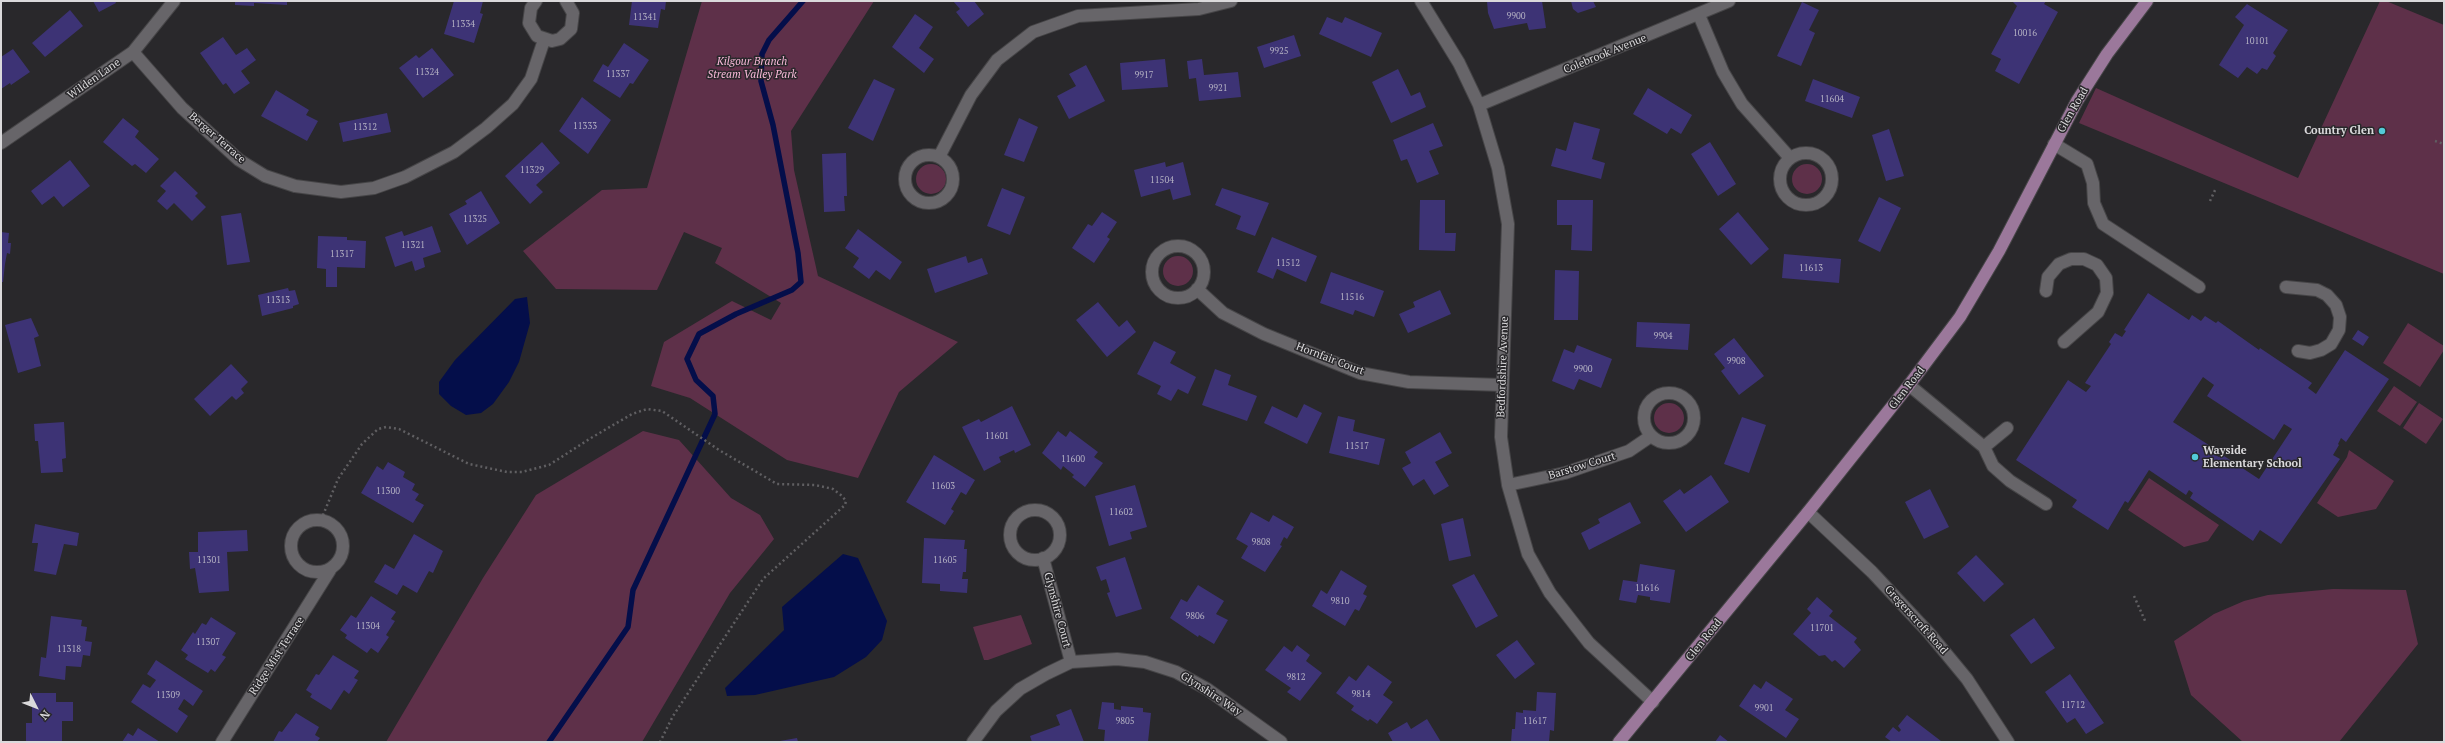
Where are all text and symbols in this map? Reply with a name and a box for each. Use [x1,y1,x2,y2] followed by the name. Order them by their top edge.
[1506,11,1526,21] house number: 9900
[633,12,657,22] house number: 11341
[451,19,475,29] house number: 11334
[2013,28,2037,38] house number: 10016
[1562,31,1648,77] street label: Colebrook Avenue
[2245,36,2269,46] house number: 10101
[1269,46,1289,56] house number: 9925
[707,55,797,81] park label: Kilgour Branch Stream Valley Park
[65,56,123,102] street label: Wilden Lane
[415,67,439,77] house number: 11324
[606,69,630,79] house number: 11337
[1134,70,1154,80] house number: 9917
[1208,83,1228,93] house number: 9921
[2055,85,2091,135] street label: Glen Road
[1820,94,1844,104] house number: 11604
[186,110,248,166] street label: Berger Terrace
[573,121,597,131] house number: 11333
[353,122,377,132] house number: 11312
[2304,124,2374,138] place label: Country Glen
[2377,126,2387,136] marker: Country Glen
[520,165,544,175] house number: 11329
[1150,175,1174,185] house number: 11504
[463,214,487,224] house number: 11325
[401,240,425,250] house number: 11321
[330,249,354,259] house number: 11317
[1276,258,1300,268] house number: 11512
[1799,263,1823,273] house number: 11613
[1340,292,1364,302] house number: 11516
[266,295,290,305] house number: 11313
[1495,316,1511,418] street label: Bedfordshire Avenue
[1653,331,1673,341] house number: 9904
[1294,340,1366,378] street label: Hornfair Court
[1726,356,1746,366] house number: 9908
[1573,364,1593,374] house number: 9900
[1886,364,1928,412] street label: Glen Road
[985,431,1009,441] house number: 11601
[1345,441,1369,451] house number: 11517
[2203,444,2302,470] place label: Wayside Elementary School
[1547,450,1617,482] street label: Barstow Court
[2190,452,2200,462] marker: Wayside Elementary School
[1061,454,1085,464] house number: 11600
[931,481,955,491] house number: 11603
[376,486,400,496] house number: 11300
[1109,507,1133,517] house number: 11602
[1251,537,1271,547] house number: 9808
[197,555,221,565] house number: 11301
[933,555,957,565] house number: 11605
[1041,571,1073,649] street label: Glynshire Court
[1635,583,1659,593] house number: 11616
[1882,583,1950,657] street label: Gregerscroft Road
[1330,596,1350,606] house number: 9810
[1185,611,1205,621] house number: 9806
[247,614,307,698] street label: Ridge Mist Terrace
[1683,616,1725,664] street label: Glen Road
[356,621,380,631] house number: 11304
[1810,623,1834,633] house number: 11701
[196,637,220,647] house number: 11307
[57,644,81,654] house number: 11318
[1178,669,1244,719] street label: Glynshire Way
[1286,672,1306,682] house number: 9812
[16,687,56,727] north arrow
[1351,689,1371,699] house number: 9814
[156,690,180,700] house number: 11309
[2061,700,2085,710] house number: 11712
[1754,703,1774,713] house number: 9901
[37,707,53,723] text: N
[1115,716,1135,726] house number: 9805
[1523,716,1547,726] house number: 11617

